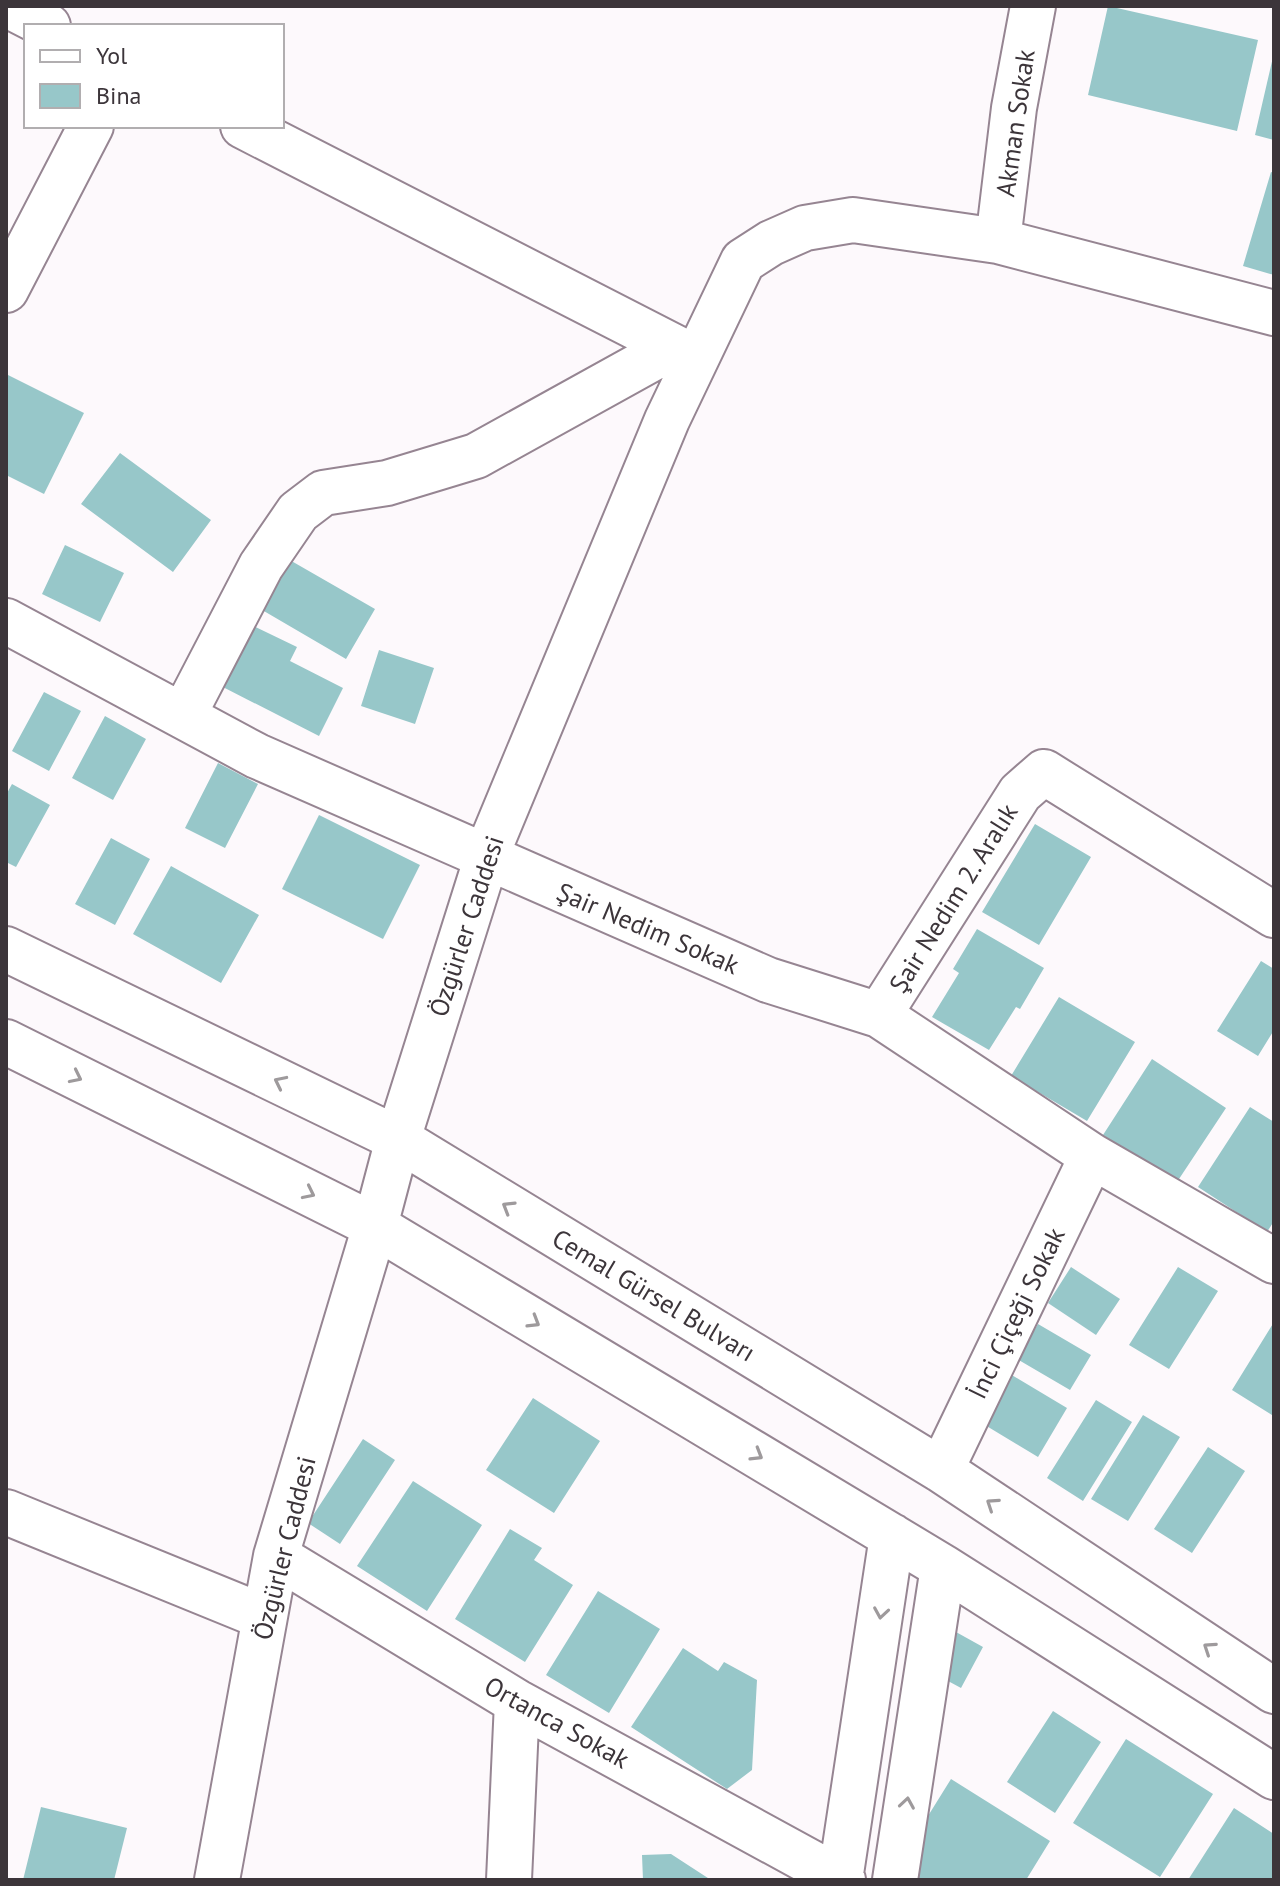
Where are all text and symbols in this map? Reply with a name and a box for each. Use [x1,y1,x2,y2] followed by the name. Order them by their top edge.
[24,24,284,128] legend
[96,40,127,71] text: Yol
[988,47,1042,199] street label: Akman Sokak
[96,80,141,111] text: Bina
[882,797,1025,999] street label: Şair Nedim 2. Aralık
[421,831,511,1021] street label: Özgürler Caddesi
[552,875,745,981] street label: Şair Nedim Sokak
[67,1067,82,1083] one-way arrow
[274,1076,289,1092] one-way arrow
[300,1183,315,1199] one-way arrow
[502,1201,517,1217] one-way arrow
[546,1221,762,1369] street label: Cemal Gürsel Bulvarı
[960,1221,1072,1404] street label: İnci Çiçeği Sokak
[525,1312,540,1327] one-way arrow
[748,1445,763,1461] one-way arrow
[245,1453,323,1643] street label: Özgürler Caddesi
[987,1499,1001,1514] one-way arrow
[873,1607,890,1620] one-way arrow
[1203,1643,1218,1658] one-way arrow
[479,1669,636,1776] street label: Ortanca Sokak
[898,1796,915,1810] one-way arrow

